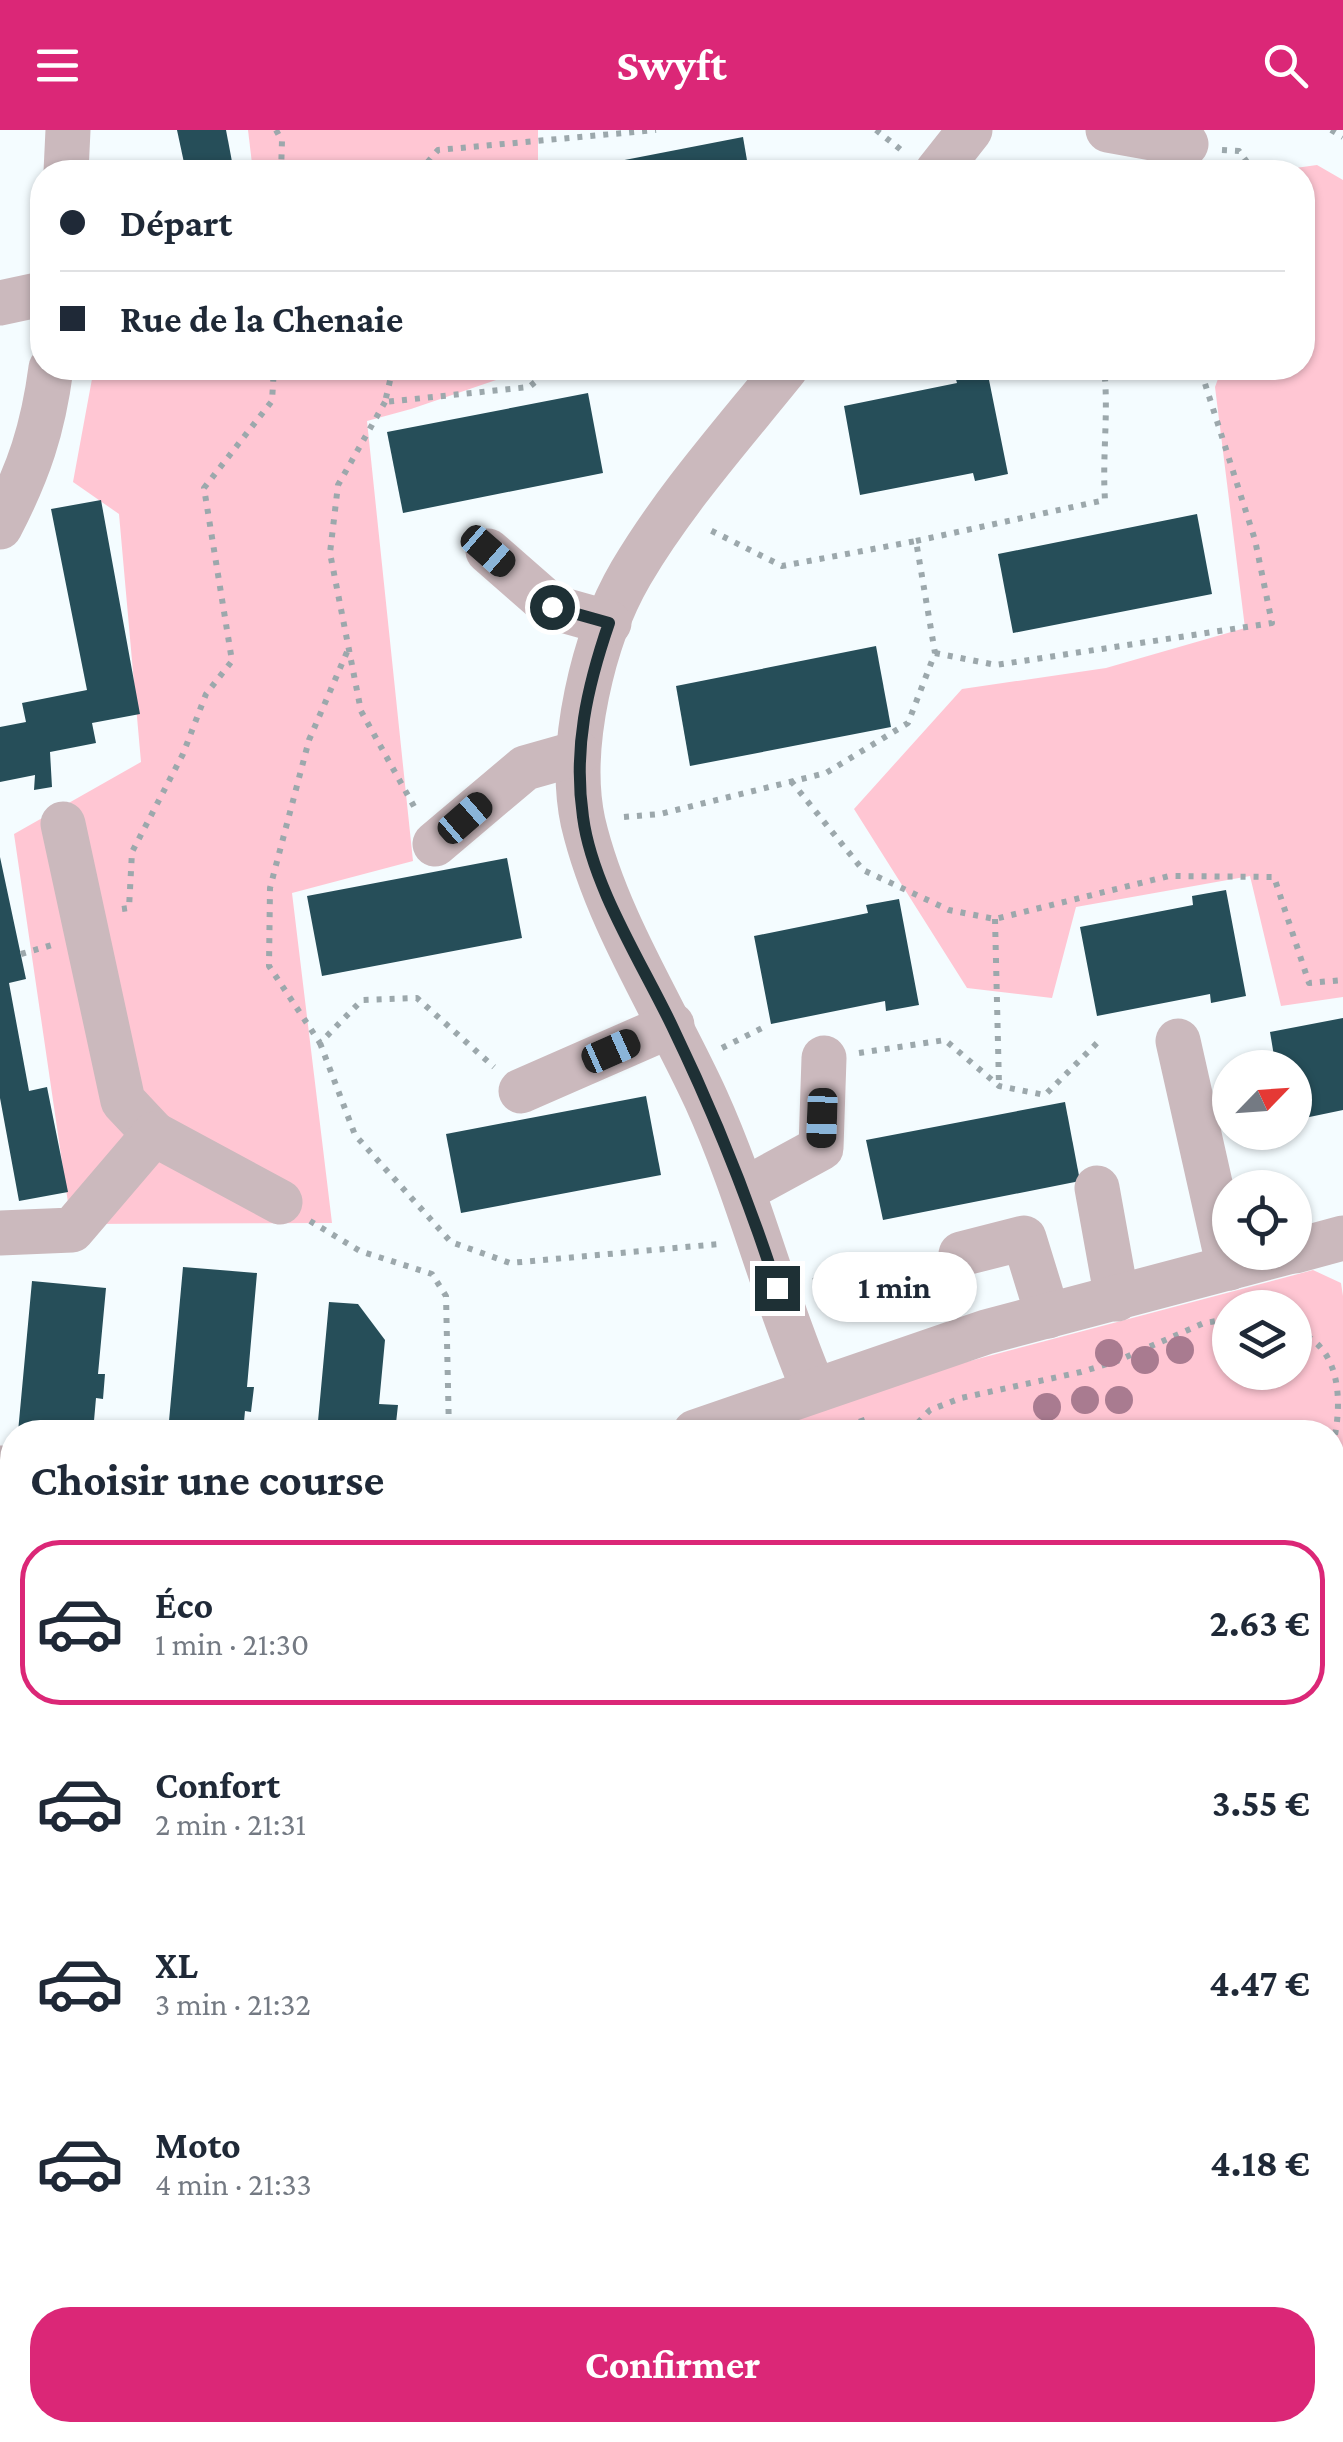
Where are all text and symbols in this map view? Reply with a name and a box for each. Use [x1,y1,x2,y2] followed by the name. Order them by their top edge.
[30,38,85,93] icon: menu
[1258,38,1313,93] icon: search
[616,40,727,90] text: Swyft
[120,202,232,244] text: Départ
[120,298,403,340] text: Rue de la Chenaie
[456,520,520,582] car
[530,585,575,630] route start
[433,787,497,849] car
[577,1025,645,1077] car
[1212,1050,1312,1150] north arrow
[1212,1050,1312,1390] map controls
[806,1087,838,1149] car
[1212,1170,1312,1270] button: locate
[812,1253,977,1323] callout: 1 min
[755,1266,800,1311] route end
[858,1269,931,1305] text: 1 min
[1212,1290,1312,1390] button: layers
[30,1455,384,1505] text: Choisir une course
[35,1578,125,1668] icon: car
[155,1584,213,1626] text: Éco
[1210,1602,1310,1644] text: 2.63 €
[155,1626,309,1662] text: 1 min · 21:30
[35,1758,125,1848] icon: car
[155,1764,280,1806] text: Confort
[1212,1782,1310,1824] text: 3.55 €
[155,1806,306,1842] text: 2 min · 21:31
[35,1938,125,2028] icon: car
[155,1944,198,1986] text: XL
[1209,1962,1310,2004] text: 4.47 €
[155,1986,311,2022] text: 3 min · 21:32
[35,2118,125,2208] icon: car
[155,2124,241,2166] text: Moto
[1210,2142,1310,2184] text: 4.18 €
[155,2166,312,2202] text: 4 min · 21:33
[30,2307,1315,2422] button: Confirmer

